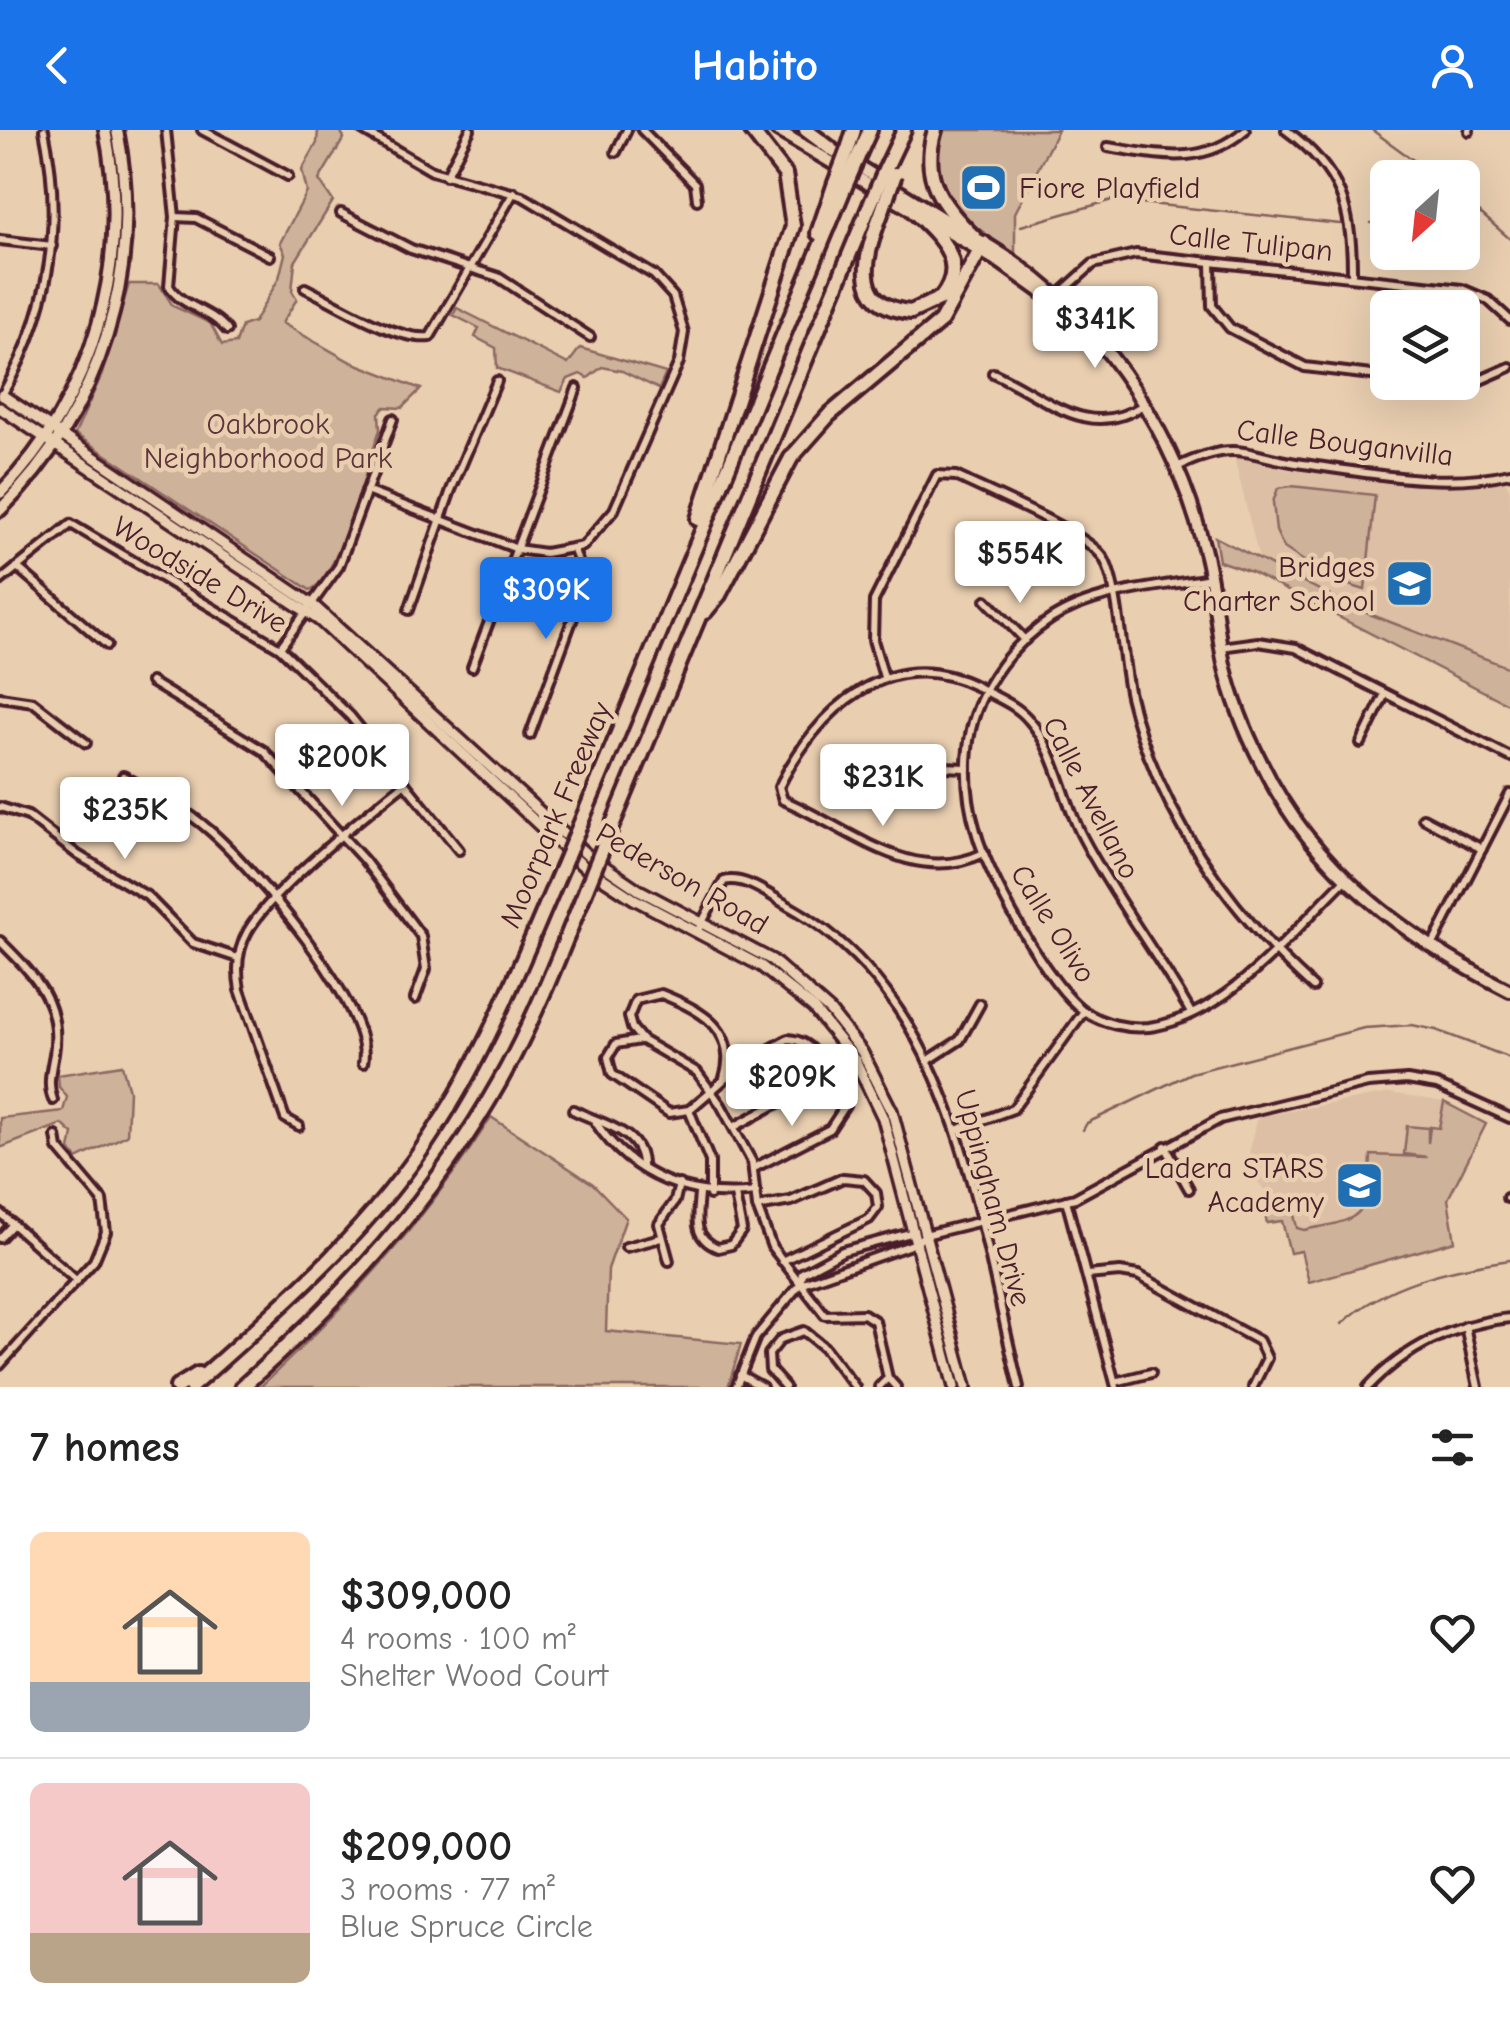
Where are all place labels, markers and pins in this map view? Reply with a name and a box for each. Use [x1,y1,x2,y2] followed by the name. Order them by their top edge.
[958,162,1010,214] sports icon: Fiore Playfield
[1019,171,1200,206] place label: Fiore Playfield
[1025,286,1165,371] pin: $341K
[950,521,1090,606] pin: $554K
[1183,550,1375,619] place label: Bridges Charter School
[476,557,616,642] pin: $309K
[1384,558,1436,610] school or university icon: Bridges Charter School
[272,724,412,809] pin: $200K
[813,744,953,829] pin: $231K
[55,777,195,862] pin: $235K
[722,1044,862,1129] pin: $209K
[1145,1151,1325,1220] place label: Ladera STARS Academy
[1333,1159,1385,1211] school or university icon: Ladera STARS Academy

